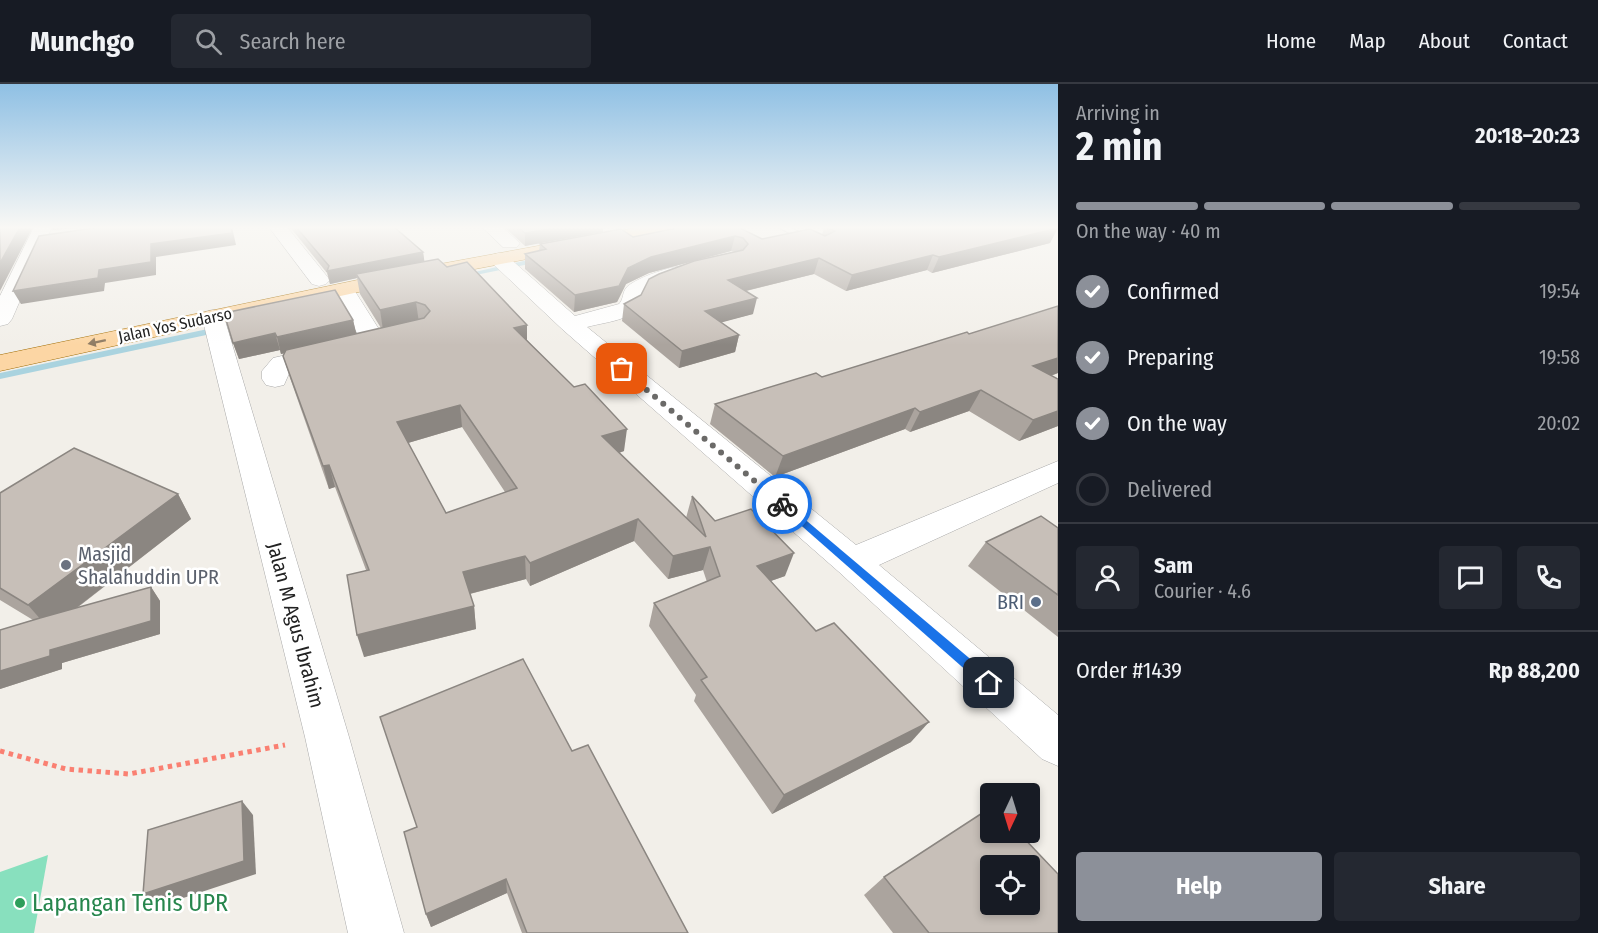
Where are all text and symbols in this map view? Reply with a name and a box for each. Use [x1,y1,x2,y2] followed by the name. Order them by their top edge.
[171,14,591,68] search box
[30,25,135,58] text: Munchgo
[192,25,225,58] icon: search
[240,28,346,55] text: Search here
[1266,28,1316,54] text: Home
[1349,28,1386,54] text: Map
[1419,28,1470,54] text: About
[1503,28,1568,54] text: Contact
[1076,101,1160,125] text: Arriving in
[1475,122,1580,149] text: 20:18–20:23
[1076,124,1162,170] text: 2 min
[1076,219,1221,243] text: On the way · 40 m
[1076,275,1109,308] icon: check
[1127,278,1220,305] text: Confirmed
[1539,279,1580,303] text: 19:54
[116,304,234,346] street label: Jalan Yos Sudarso
[87,338,106,347] one-way arrow
[1076,341,1109,374] icon: check
[596,343,647,394] pin
[1127,344,1213,371] text: Preparing
[1539,345,1580,369] text: 19:58
[605,352,638,385] icon: bag
[1076,407,1109,440] icon: check
[1127,410,1227,437] text: On the way
[1538,411,1580,435] text: 20:02
[752,474,812,534] courier
[1127,476,1212,503] text: Delivered
[766,488,799,521] icon: bike
[262,539,330,711] street label: Jalan M Agus Ibrahim
[78,542,219,589] place label: Masjid Shalahuddin UPR
[1076,546,1139,609] button: person
[1439,546,1502,609] button: chat
[1517,546,1580,609] button: phone
[1154,552,1193,579] text: Sam
[59,558,73,572] marker: Masjid Shalahuddin UPR
[1154,579,1251,603] text: Courier · 4.6
[997,590,1024,614] place label: BRI
[1029,595,1043,609] marker: BRI
[963,657,1014,708] pin
[1076,657,1182,684] text: Order #1439
[1489,657,1580,684] text: Rp 88,200
[972,666,1005,699] icon: home
[980,783,1040,843] north arrow
[980,783,1040,915] map controls
[1076,852,1322,921] button: Help
[1334,852,1580,921] button: Share
[980,855,1040,915] button: locate
[32,889,228,917] place label: Lapangan Tenis UPR
[13,896,27,910] marker: Lapangan Tenis UPR

